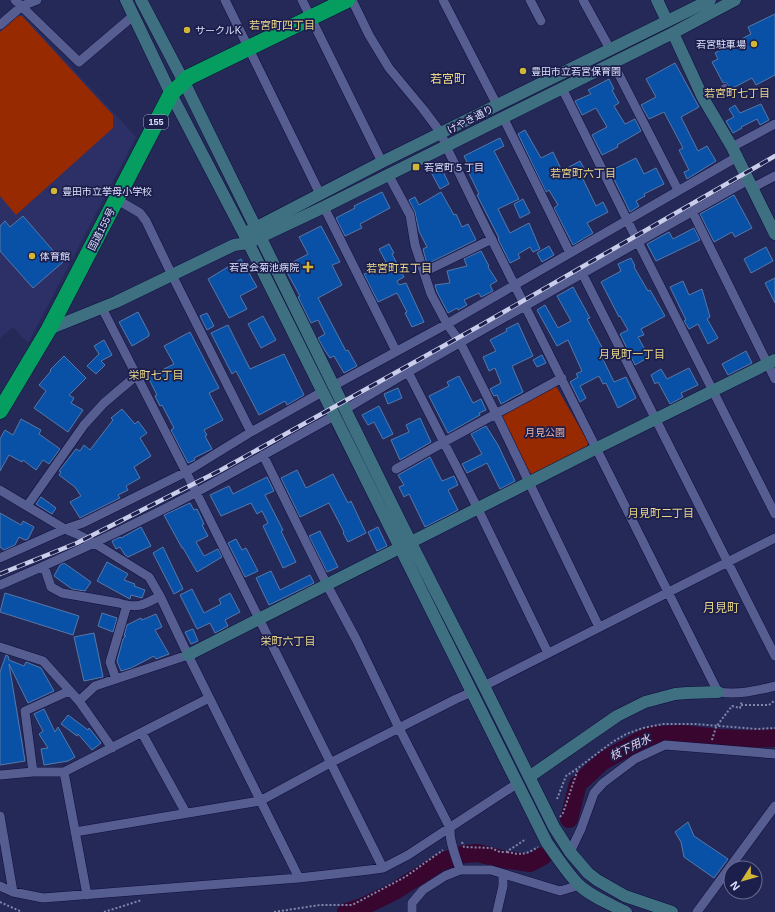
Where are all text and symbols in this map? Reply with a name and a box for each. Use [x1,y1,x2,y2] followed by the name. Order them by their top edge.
[249,19,315,31] district label: 若宮町四丁目
[182,25,192,35] marker: サークルK
[195,25,242,36] place label: サークルK
[696,39,746,50] place label: 若宮駐車場
[749,39,759,49] marker: 若宮駐車場
[518,66,528,76] marker: 豊田市立若宮保育園
[531,66,621,77] place label: 豊田市立若宮保育園
[430,72,466,86] district label: 若宮町
[704,87,770,99] district label: 若宮町七丁目
[445,103,495,136] street label: けやき通り
[144,115,168,129] road number: 155
[411,162,421,172] marker: 若宮町５丁目
[424,162,484,173] place label: 若宮町５丁目
[550,167,616,179] district label: 若宮町六丁目
[49,186,59,196] marker: 豊田市立挙母小学校
[62,186,152,197] place label: 豊田市立挙母小学校
[86,206,117,253] street label: 国道155号
[27,251,37,261] marker: 体育館
[40,251,70,262] place label: 体育館
[302,261,314,273] marker: 若宮会菊池病院
[229,262,299,273] place label: 若宮会菊池病院
[366,262,432,274] district label: 若宮町五丁目
[599,348,665,360] district label: 月見町一丁目
[129,369,184,381] district label: 栄町七丁目
[525,427,565,438] park label: 月見公園
[628,507,694,519] district label: 月見町二丁目
[703,601,739,615] district label: 月見町
[261,635,316,647] district label: 栄町六丁目
[608,732,653,762] water label: 枝下用水
[723,860,763,900] north arrow
[728,879,742,893] text: N

